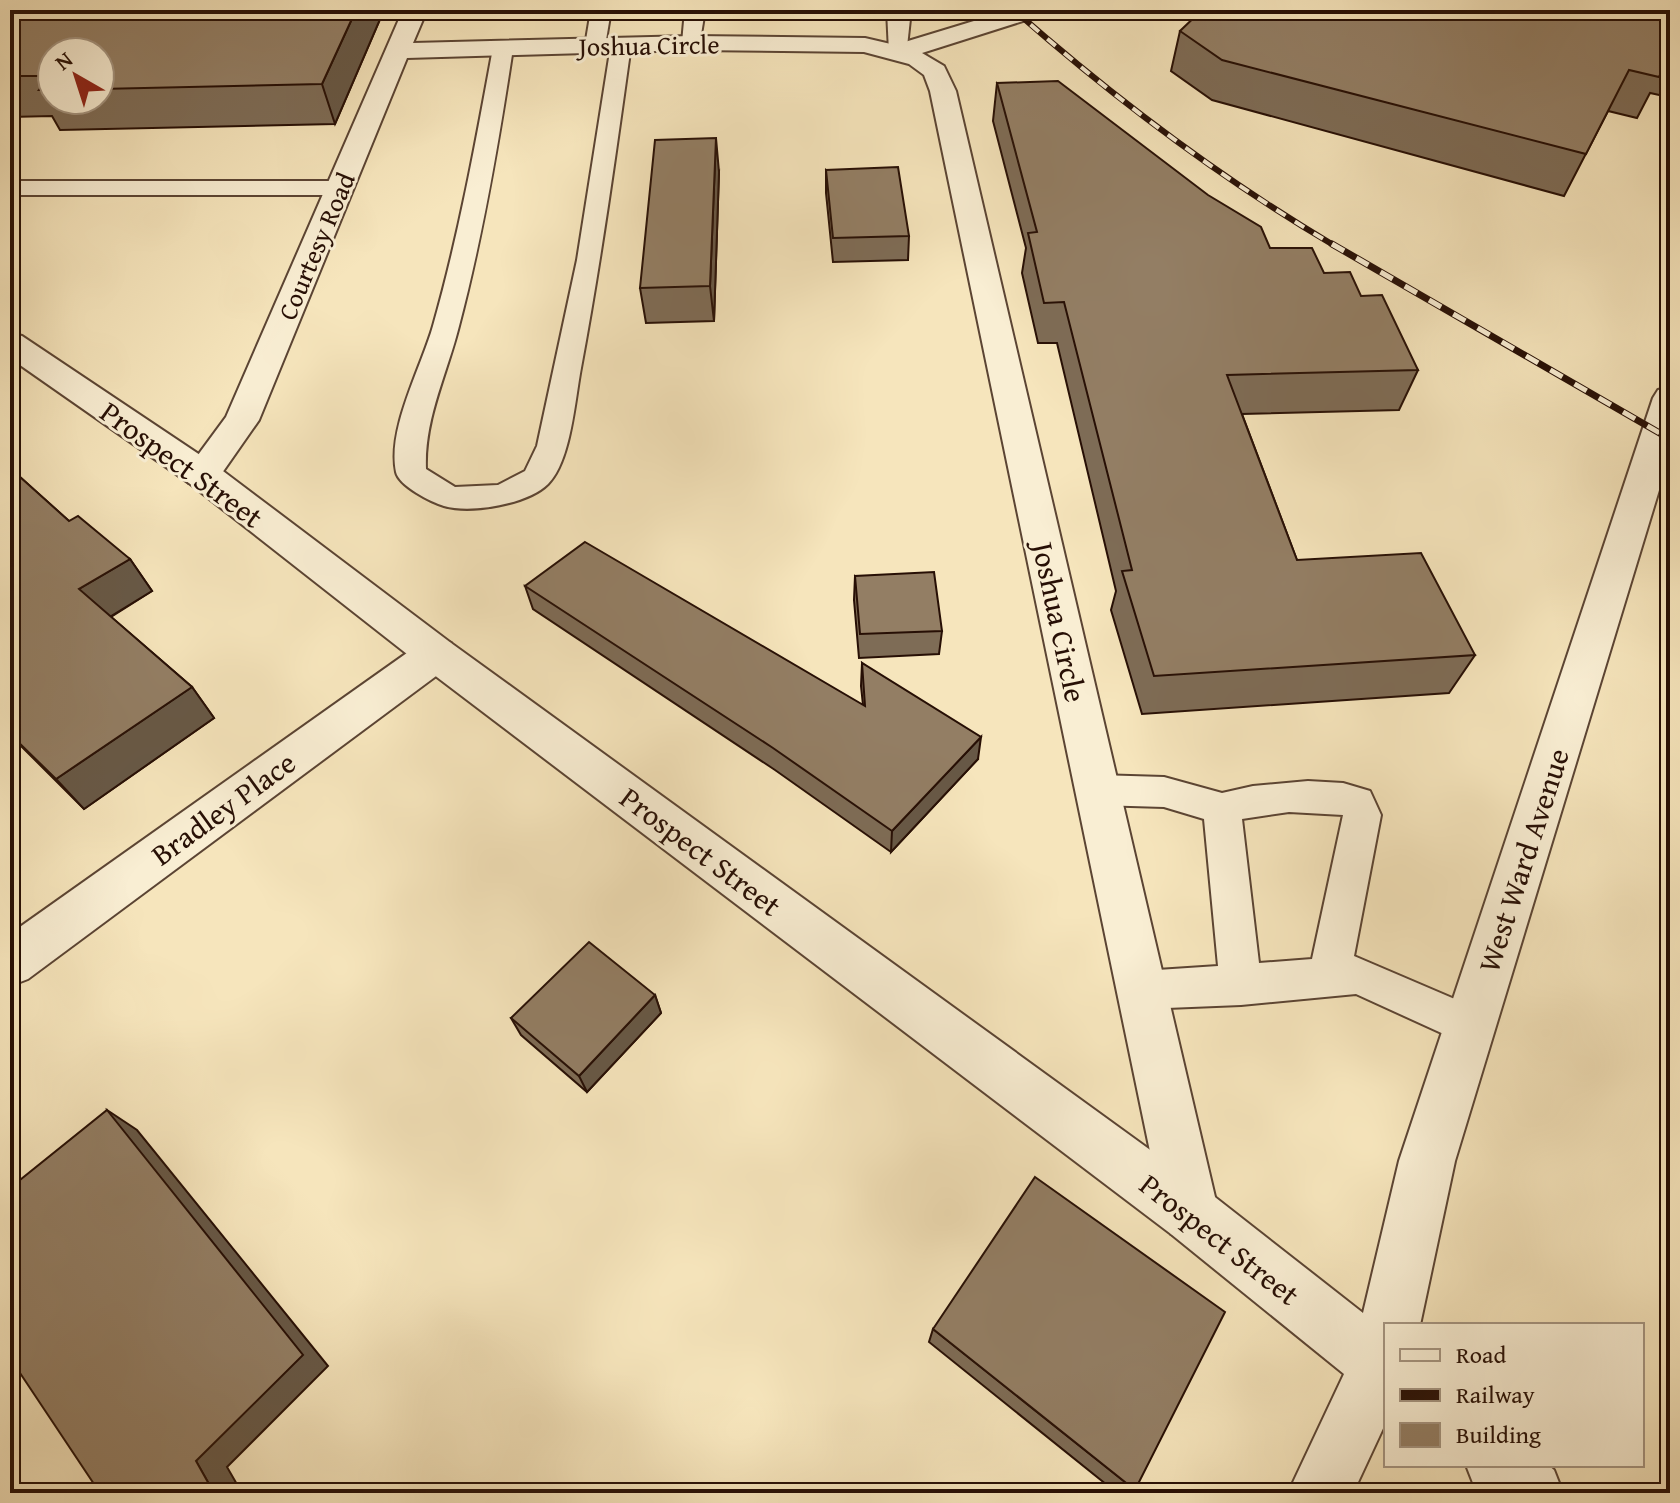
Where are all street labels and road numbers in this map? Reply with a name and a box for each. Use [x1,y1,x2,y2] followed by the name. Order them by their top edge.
[575,24,720,66] street label: Joshua Circle
[267,166,365,326] street label: Courtesy Road
[91,390,273,538] street label: Prospect Street
[1021,534,1098,706] street label: Joshua Circle
[142,740,304,876] street label: Bradley Place
[1466,742,1580,978] street label: West Ward Avenue
[611,776,791,927] street label: Prospect Street
[1131,1163,1309,1316] street label: Prospect Street

